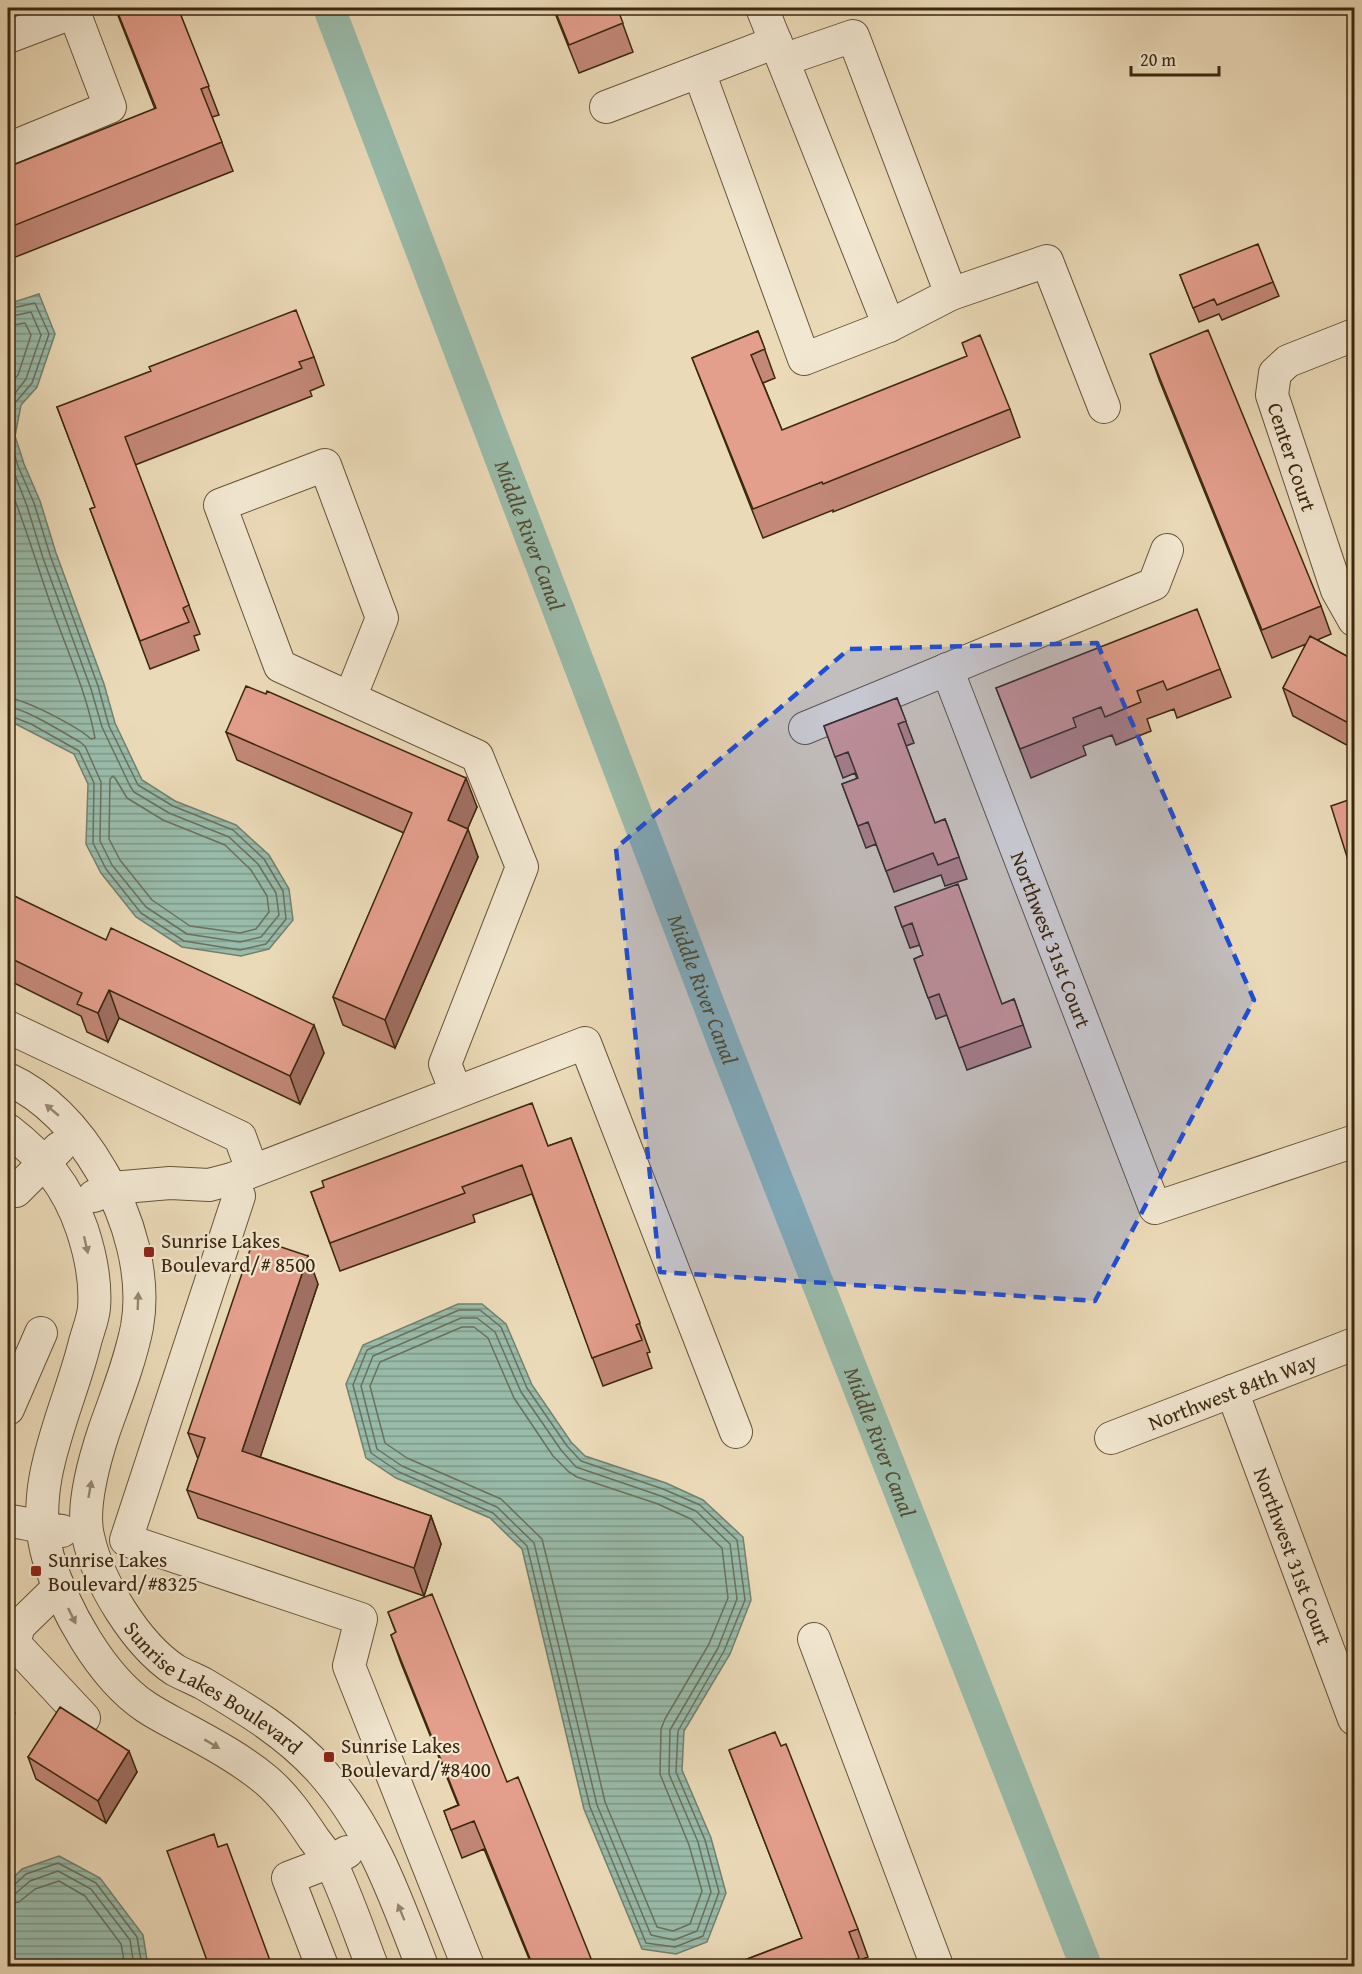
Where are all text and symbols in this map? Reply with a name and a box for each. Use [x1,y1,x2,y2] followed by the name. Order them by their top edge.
[1131,39,1220,77] scale bar
[1140,46,1176,73] text: 20 m
[1260,398,1325,516] street label: Center Court
[487,455,573,615] water label: Middle River Canal
[1003,847,1100,1033] street label: Northwest 31st Court
[660,909,746,1069] water label: Middle River Canal
[44,1103,60,1116] one-way arrow
[161,1225,315,1280] place label: Sunrise Lakes Boulevard/# 8500
[81,1235,91,1254] one-way arrow
[142,1245,156,1259] marker: Sunrise Lakes Boulevard/# 8500
[133,1291,142,1310] one-way arrow
[1143,1344,1322,1438] street label: Northwest 84th Way
[836,1362,924,1521] water label: Middle River Canal
[1246,1463,1341,1650] street label: Northwest 31st Court
[85,1479,94,1498] one-way arrow
[48,1544,198,1599] place label: Sunrise Lakes Boulevard/#8325
[29,1564,43,1578] marker: Sunrise Lakes Boulevard/#8325
[68,1607,77,1624] one-way arrow
[117,1614,310,1762] street label: Sunrise Lakes Boulevard
[341,1730,491,1785] place label: Sunrise Lakes Boulevard/#8400
[204,1739,220,1750] one-way arrow
[322,1750,336,1764] marker: Sunrise Lakes Boulevard/#8400
[396,1903,405,1921] one-way arrow

